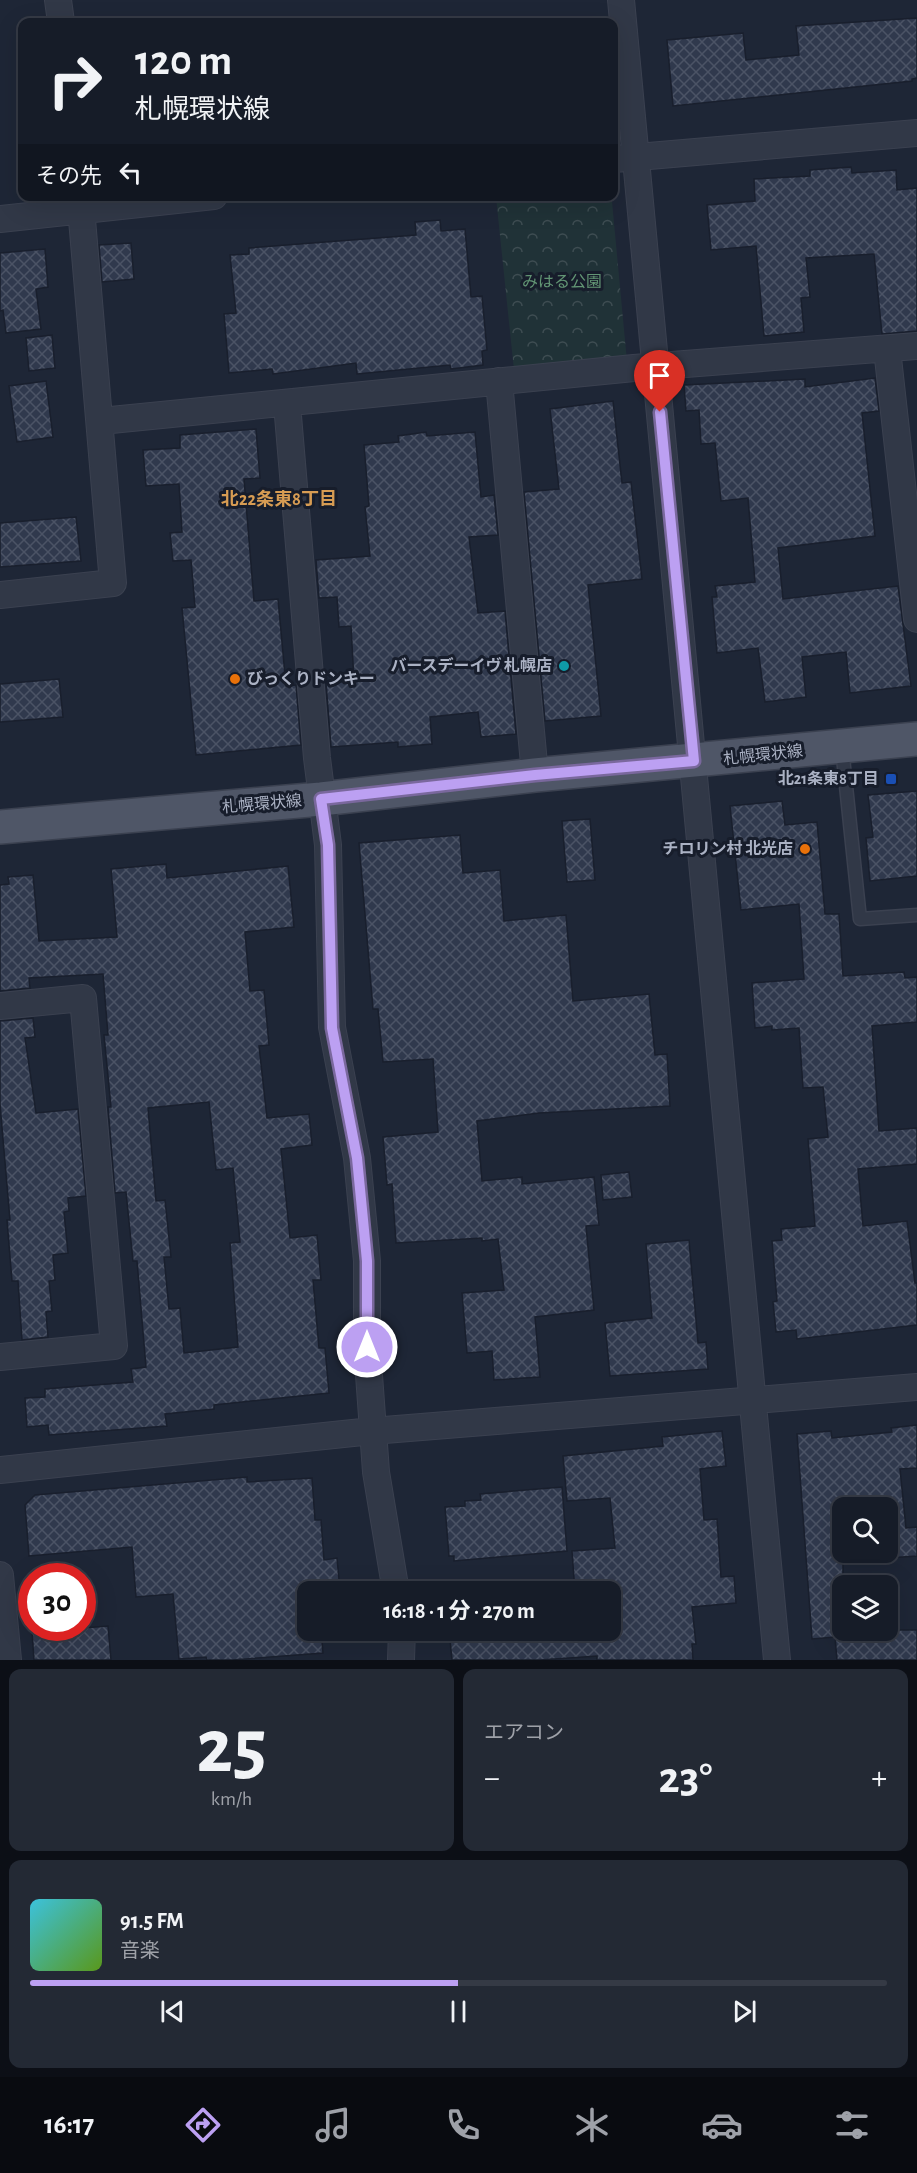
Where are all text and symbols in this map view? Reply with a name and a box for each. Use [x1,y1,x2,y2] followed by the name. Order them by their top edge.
[135,40,232,82] text: 120 m
[36,42,114,120] icon: right
[135,96,270,123] text: 札幌環状線
[114,156,147,189] icon: left
[36,165,102,187] text: その先
[522,273,602,290] park label: みはる公園
[634,350,685,412] pin
[643,359,676,392] icon: arrive
[221,489,337,509] district label: 北22条東8丁目
[390,657,552,674] place label: バースデーイヴ 札幌店
[557,659,571,673] marker: バースデーイヴ 札幌店
[247,670,375,687] place label: びっくりドンキー
[228,672,242,686] marker: びっくりドンキー
[722,742,804,767] street label: 札幌環状線
[778,770,879,787] place label: 北21条東8丁目
[884,772,898,786] marker: 北21条東8丁目
[221,792,303,815] street label: 札幌環状線
[663,839,793,857] place label: チロリン村 北光店
[798,842,812,856] marker: チロリン村 北光店
[335,1315,399,1379] position arrow
[832,1497,898,1641] map controls
[832,1497,898,1563] button: search
[18,1563,96,1641] speed limit sign: 30
[832,1575,898,1641] button: layers
[383,1600,535,1622] text: 16:18 · 1 分 · 270 m
[196,1709,267,1787] text: 25
[484,1723,564,1743] text: エアコン
[659,1756,712,1801] text: 23°
[484,1762,500,1795] text: −
[871,1762,887,1795] text: +
[211,1789,252,1809] text: km/h
[120,1910,184,1932] text: 91.5 FM
[120,1941,160,1961] text: 音楽
[156,1995,189,2028] icon: previous
[442,1995,475,2028] icon: pause
[728,1995,761,2028] icon: next
[182,2104,224,2146] icon: directions
[312,2104,354,2146] icon: music
[442,2104,484,2146] icon: phone
[571,2104,613,2146] icon: climate
[701,2104,743,2146] icon: car
[831,2104,873,2146] icon: filters
[44,2111,94,2138] text: 16:17

